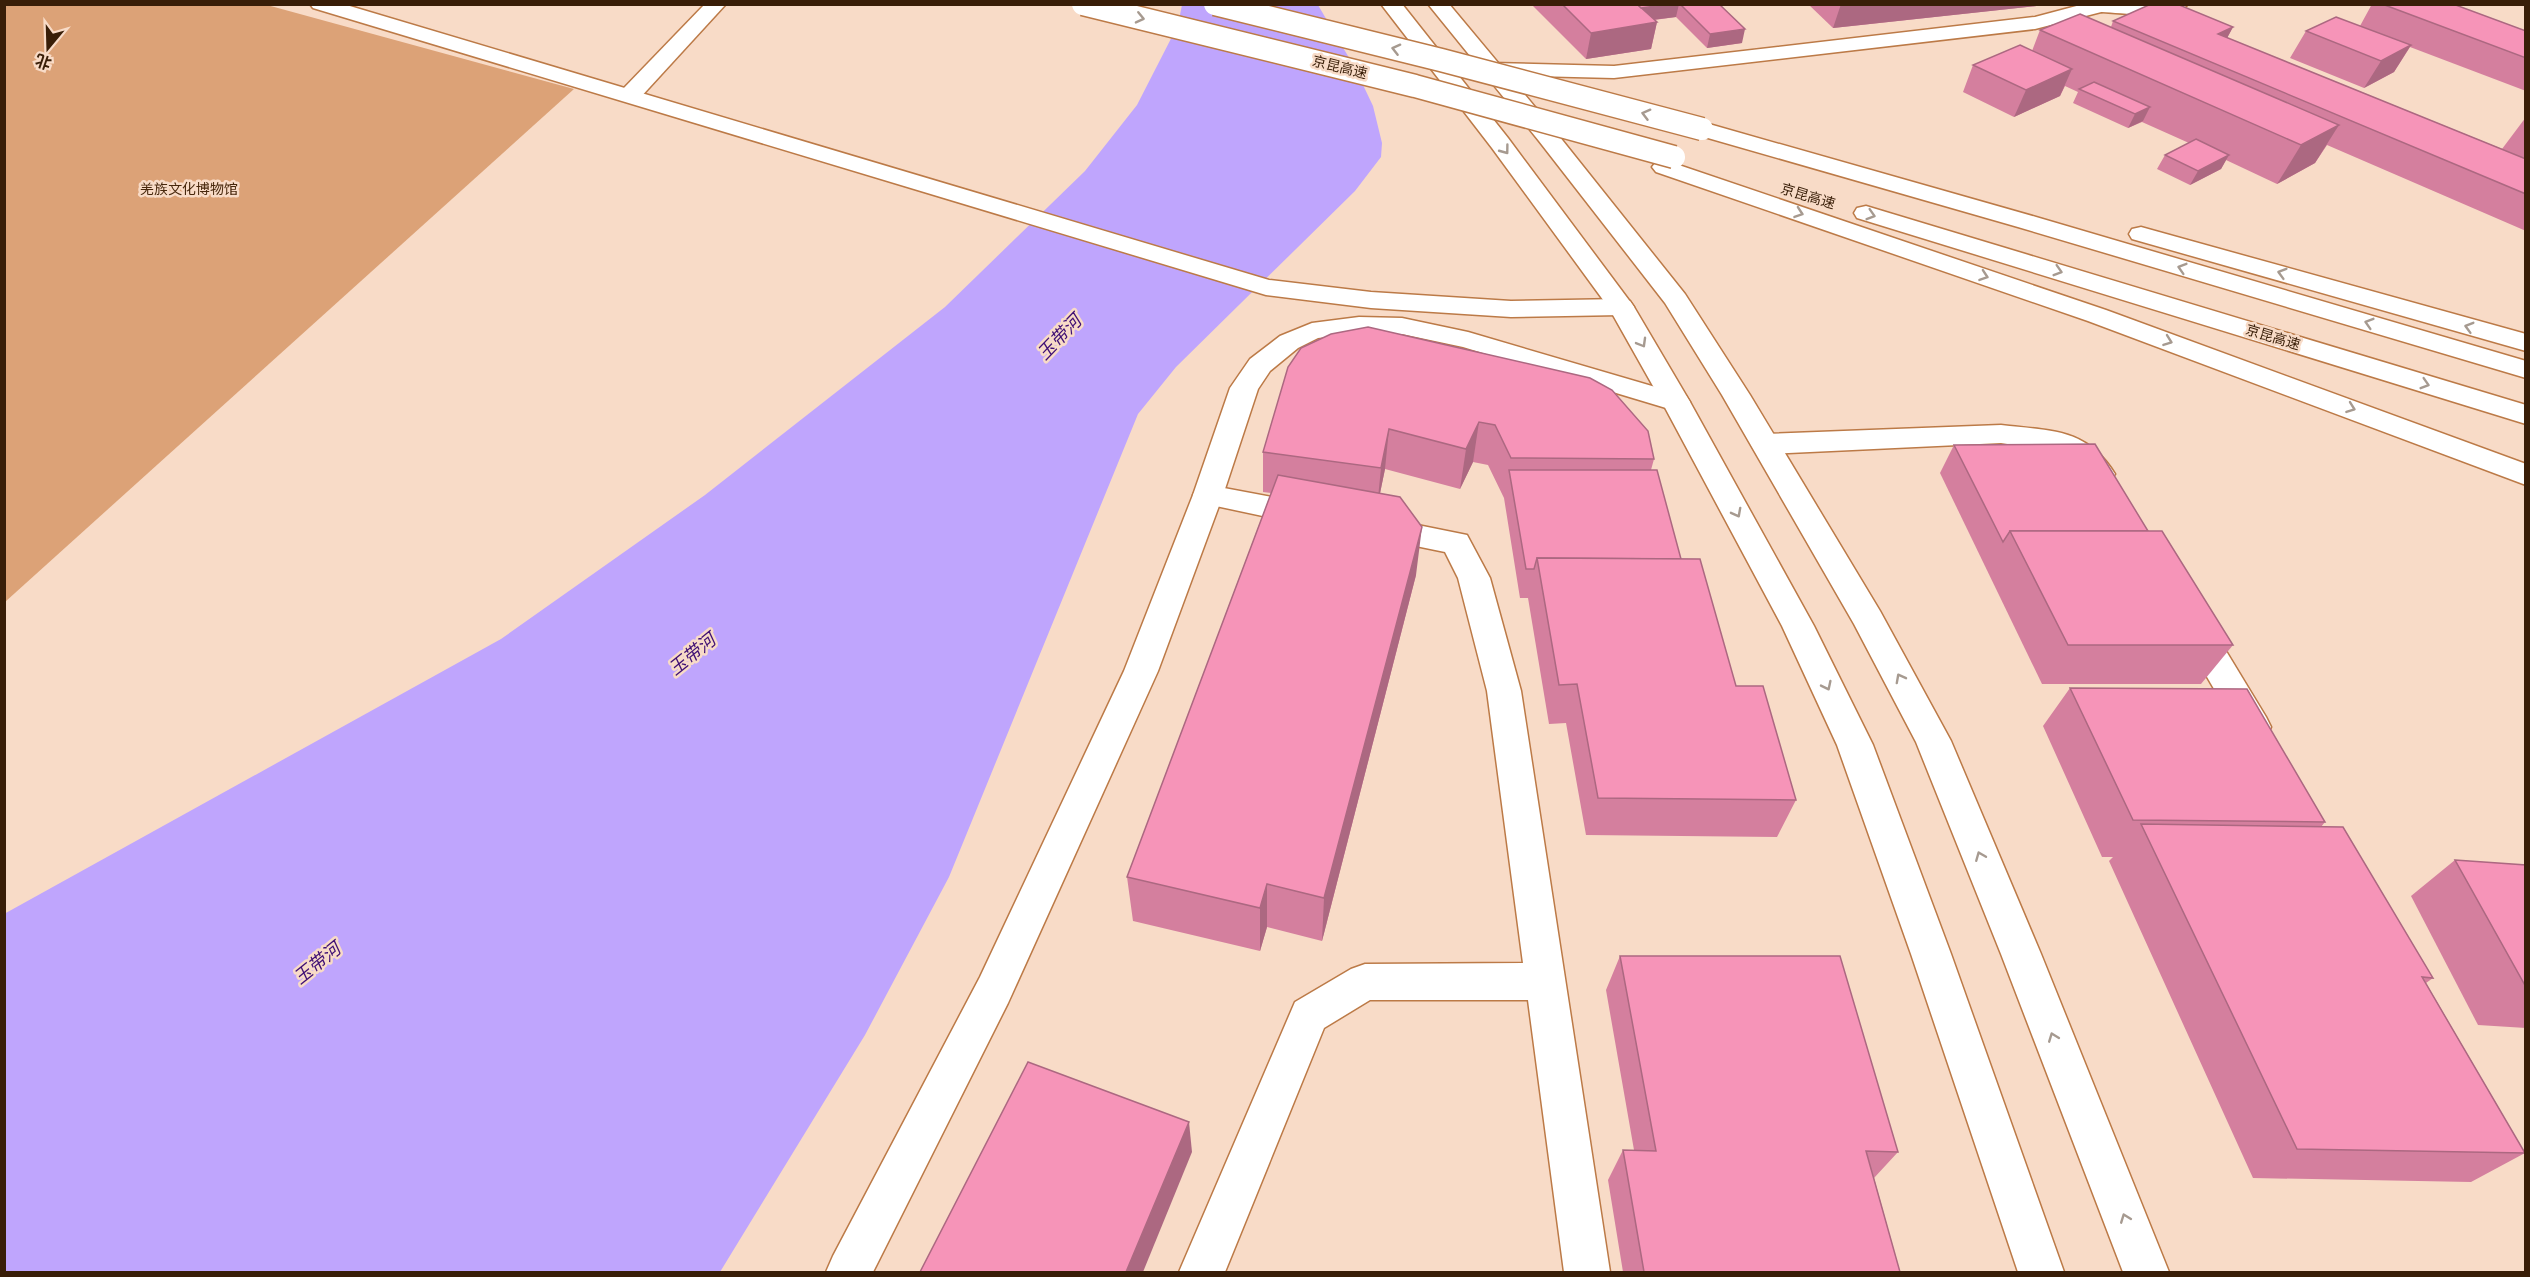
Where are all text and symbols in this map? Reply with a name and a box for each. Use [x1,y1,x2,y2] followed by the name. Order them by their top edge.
[1135,10,1145,23] one-way arrow
[18,18,78,78] north arrow
[1391,43,1401,56] one-way arrow
[33,50,54,73] text: 北
[1311,52,1369,82] street label: 京昆高速
[1641,109,1652,121] one-way arrow
[1498,143,1509,154] one-way arrow
[1779,180,1837,212] street label: 京昆高速
[140,181,238,197] park label: 羌族文化博物馆
[1793,206,1804,218] one-way arrow
[1865,208,1876,220] one-way arrow
[2177,263,2188,275] one-way arrow
[2052,264,2063,276] one-way arrow
[2277,268,2288,280] one-way arrow
[1978,269,1989,282] one-way arrow
[1033,308,1087,364] water label: 玉带河
[2364,318,2375,330] one-way arrow
[2244,321,2302,353] street label: 京昆高速
[2464,322,2475,334] one-way arrow
[2161,334,2172,346] one-way arrow
[1635,337,1646,347] one-way arrow
[2419,377,2430,389] one-way arrow
[2345,401,2355,414] one-way arrow
[1730,507,1741,518] one-way arrow
[664,627,722,679] water label: 玉带河
[1895,674,1907,685] one-way arrow
[1819,680,1831,691] one-way arrow
[1975,851,1987,862] one-way arrow
[289,936,347,988] water label: 玉带河
[2048,1032,2060,1043] one-way arrow
[2119,1213,2132,1224] one-way arrow

